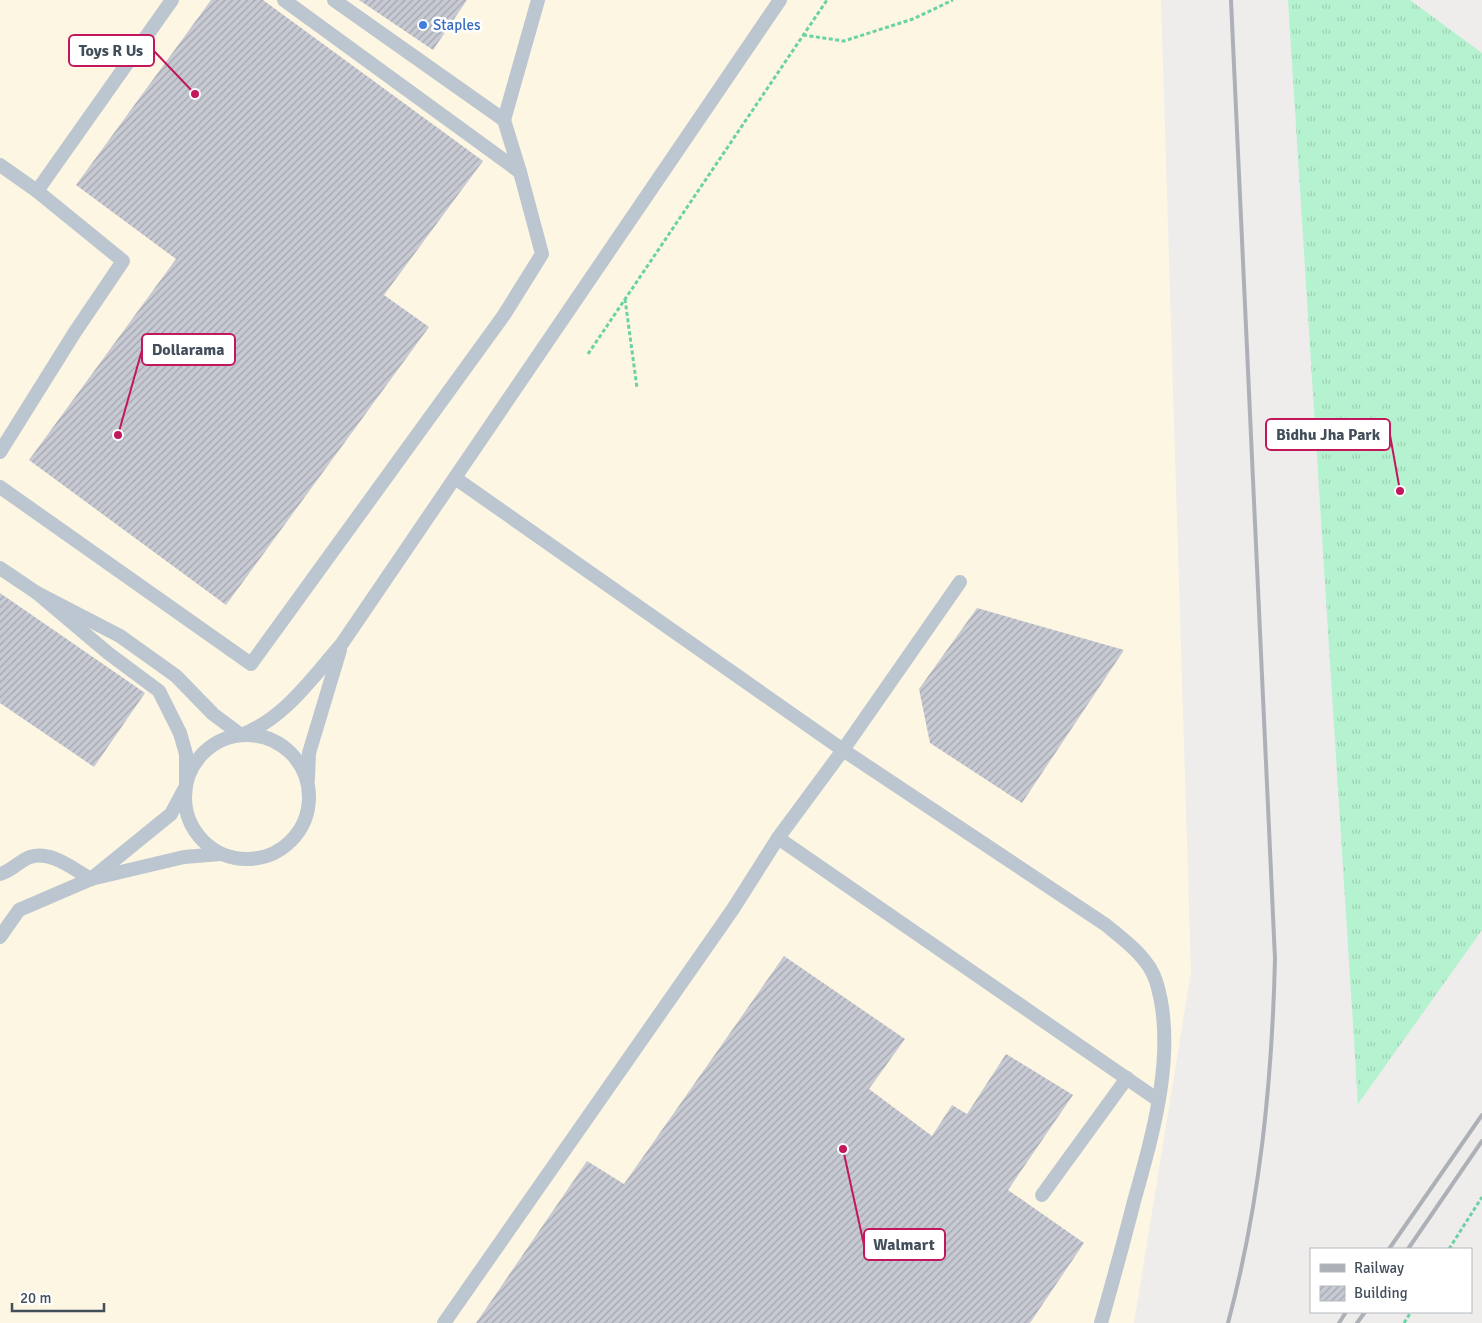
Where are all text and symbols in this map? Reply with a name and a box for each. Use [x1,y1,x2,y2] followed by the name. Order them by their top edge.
[433,16,481,34] place label: Staples
[417,19,429,31] marker: Staples
[69,35,154,66] callout: Toys R Us
[79,41,143,61] text: Toys R Us
[142,334,235,365] callout: Dollarama
[152,340,224,360] text: Dollarama
[1266,419,1390,450] callout: Bidhu Jha Park
[1276,425,1381,445] text: Bidhu Jha Park
[864,1229,945,1260] callout: Walmart
[873,1235,935,1255] text: Walmart
[1310,1248,1472,1313] legend
[1354,1259,1404,1277] text: Railway
[12,1280,105,1312] scale bar
[1354,1284,1408,1302] text: Building
[20,1289,51,1307] text: 20 m

